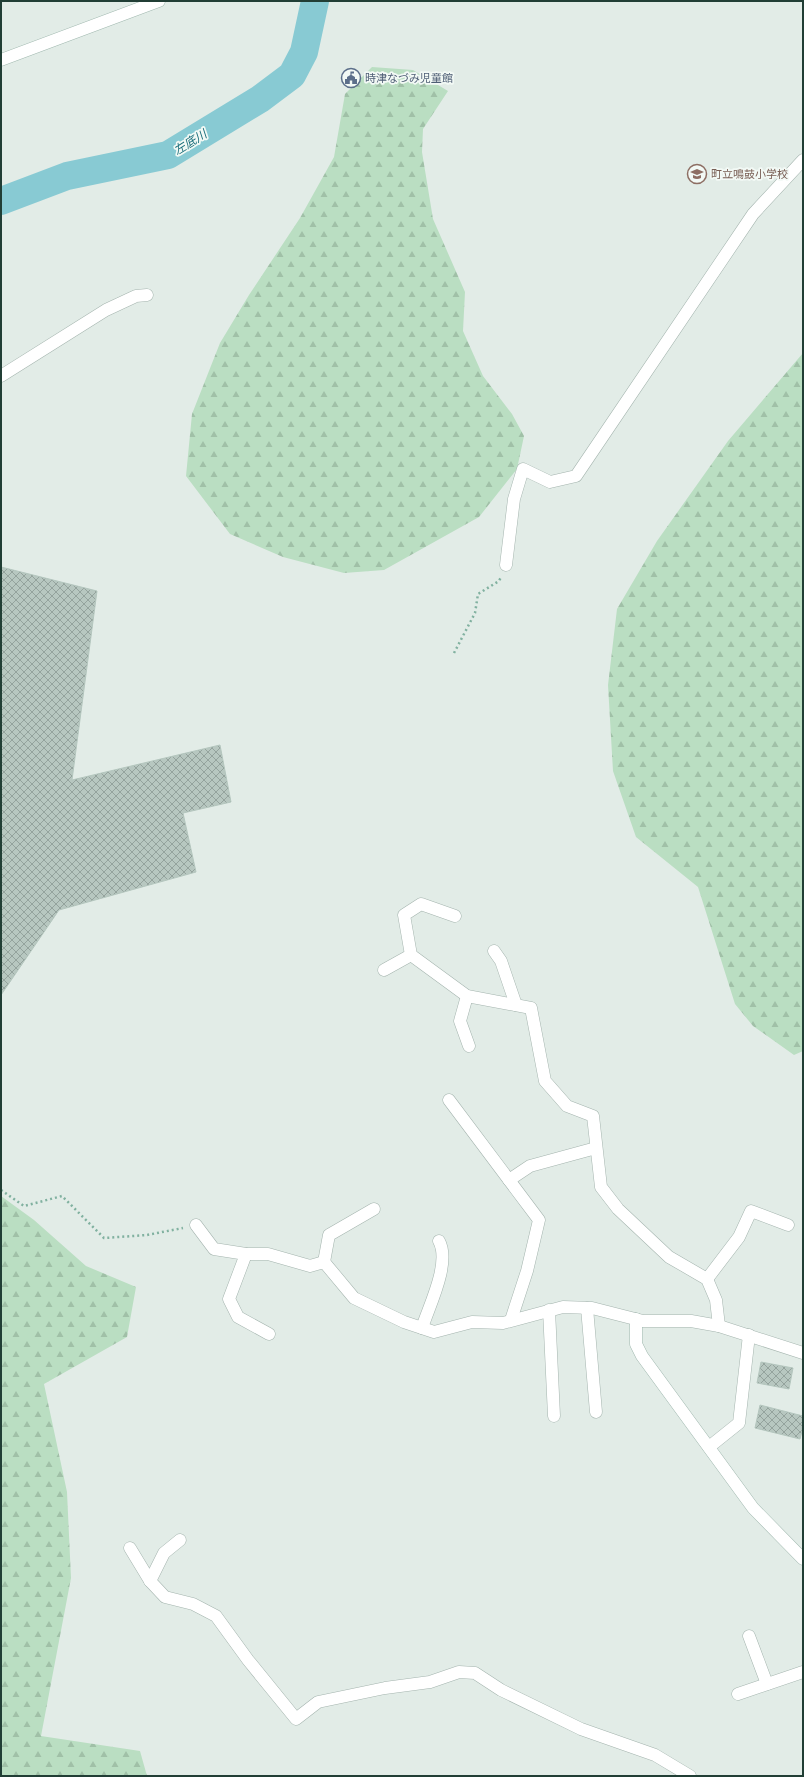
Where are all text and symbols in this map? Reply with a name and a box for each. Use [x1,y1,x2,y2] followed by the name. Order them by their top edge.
[340,67,362,89] public building icon: 時津なづみ児童館
[365,71,453,85] place label: 時津なづみ児童館
[171,125,211,158] water label: 左底川
[686,163,708,185] school or university icon: 町立鳴鼓小学校
[711,167,788,181] place label: 町立鳴鼓小学校

